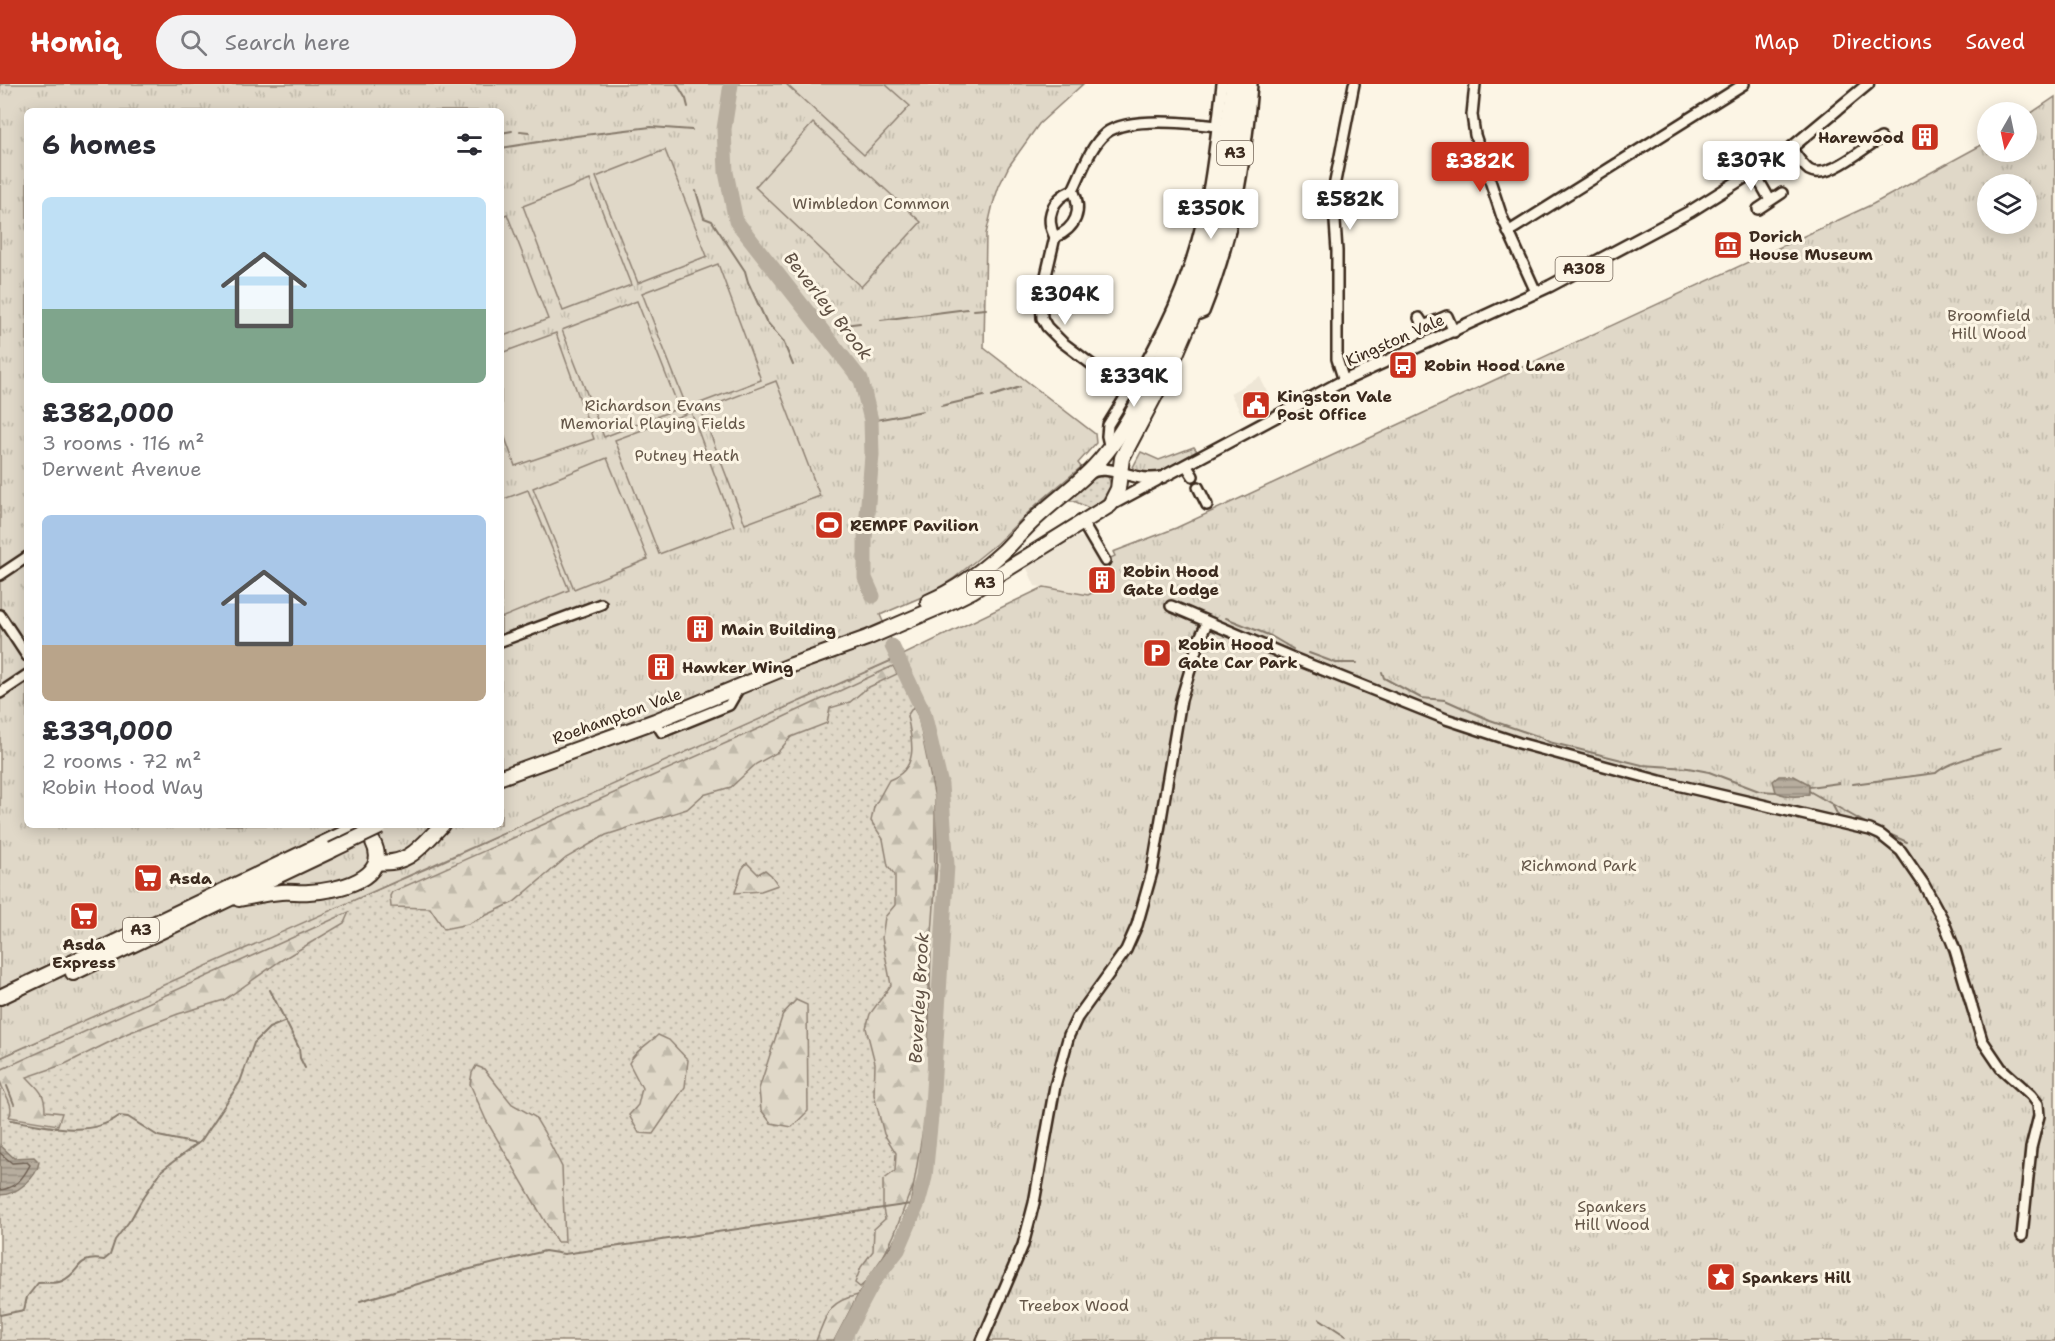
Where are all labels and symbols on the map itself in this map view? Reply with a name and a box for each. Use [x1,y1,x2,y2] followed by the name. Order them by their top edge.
[1977,102,2037,162] north arrow
[1909,121,1941,153] building icon: Harewood
[1818,127,1904,148] place label: Harewood
[1217,141,1253,165] road number: A3
[1709,141,1793,192] pin: £307K
[1438,142,1522,193] pin: £382K
[1308,180,1392,231] pin: £582K
[1169,189,1253,240] pin: £350K
[792,193,950,214] park label: Wimbledon Common
[1749,226,1873,265] place label: Dorich House Museum
[1712,229,1744,261] museum icon: Dorich House Museum
[778,247,878,366] water label: Beverley Brook
[1556,257,1612,281] road number: A308
[1023,275,1107,326] pin: £304K
[1947,305,2031,344] park label: Broomfield Hill Wood
[1342,309,1448,371] street label: Kingston Vale
[1387,349,1419,381] bus stop icon: Robin Hood Lane
[1424,355,1566,376] place label: Robin Hood Lane
[1092,357,1176,408] pin: £339K
[1277,386,1392,425] place label: Kingston Vale Post Office
[1240,389,1272,421] public building icon: Kingston Vale Post Office
[560,395,746,434] park label: Richardson Evans Memorial Playing Fields
[634,445,740,466] park label: Putney Heath
[813,509,845,541] sports icon: REMPF Pavilion
[850,515,979,536] place label: REMPF Pavilion
[1123,561,1220,600] place label: Robin Hood Gate Lodge
[1086,564,1118,596] building icon: Robin Hood Gate Lodge
[967,571,1003,595] road number: A3
[684,613,716,645] building icon: Main Building
[721,619,836,640] place label: Main Building
[1178,634,1298,673] place label: Robin Hood Gate Car Park
[1141,637,1173,669] parking icon: Robin Hood Gate Car Park
[645,651,677,683] building icon: Hawker Wing
[682,657,793,678] place label: Hawker Wing
[549,683,685,749] street label: Roehampton Vale
[1521,855,1637,876] park label: Richmond Park
[132,862,164,894] supermarket icon: Asda
[169,868,212,889] place label: Asda
[68,900,100,932] supermarket icon: Asda Express
[123,918,159,942] road number: A3
[904,931,934,1064] water label: Beverley Brook
[52,934,116,973] place label: Asda Express
[1574,1196,1650,1235] park label: Spankers Hill Wood
[1705,1261,1737,1293] place icon: Spankers Hill
[1742,1267,1852,1288] place label: Spankers Hill
[1019,1295,1129,1316] park label: Treebox Wood

